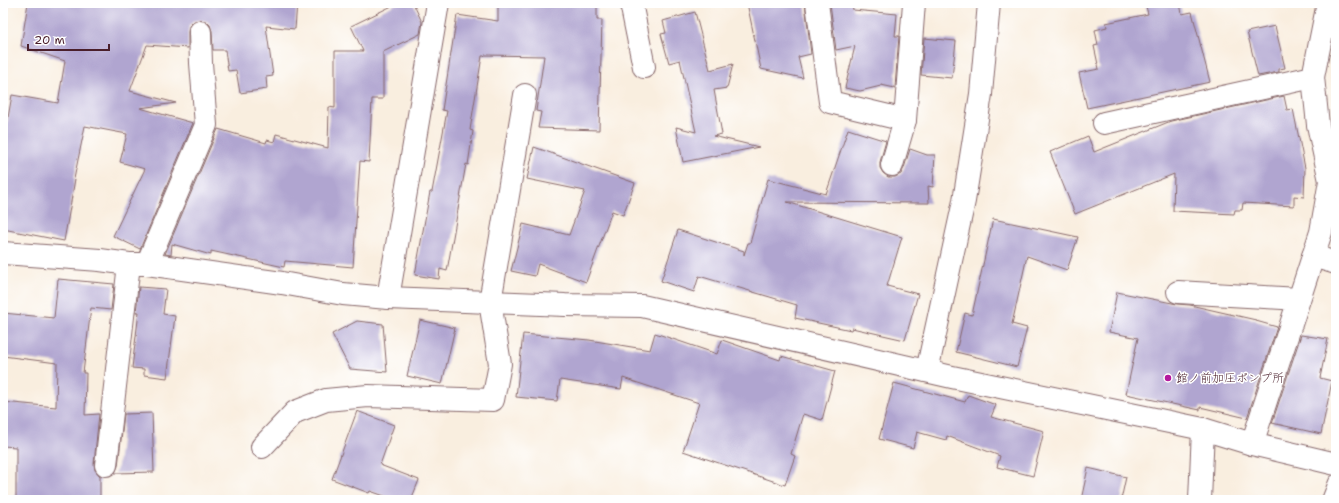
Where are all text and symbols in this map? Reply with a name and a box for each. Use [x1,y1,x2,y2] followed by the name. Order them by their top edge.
[28,26,109,52] scale bar
[34,32,65,48] text: 20 m
[1176,370,1284,386] place label: 館ノ前加圧ポンプ所
[1163,373,1173,383] marker: 館ノ前加圧ポンプ所

